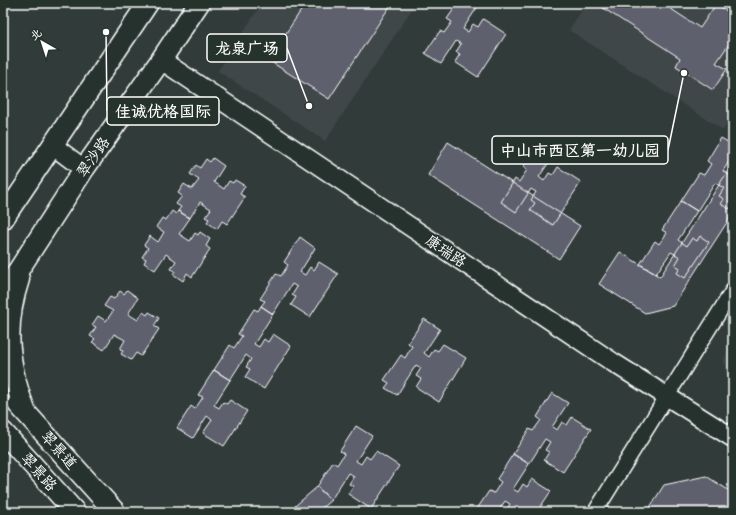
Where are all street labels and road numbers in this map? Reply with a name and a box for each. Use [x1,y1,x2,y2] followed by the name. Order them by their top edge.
[74,135,115,182] street label: 翠沙路
[421,233,469,273] street label: 康瑞路
[36,429,79,474] street label: 翠景道
[16,451,59,496] street label: 翠景路

